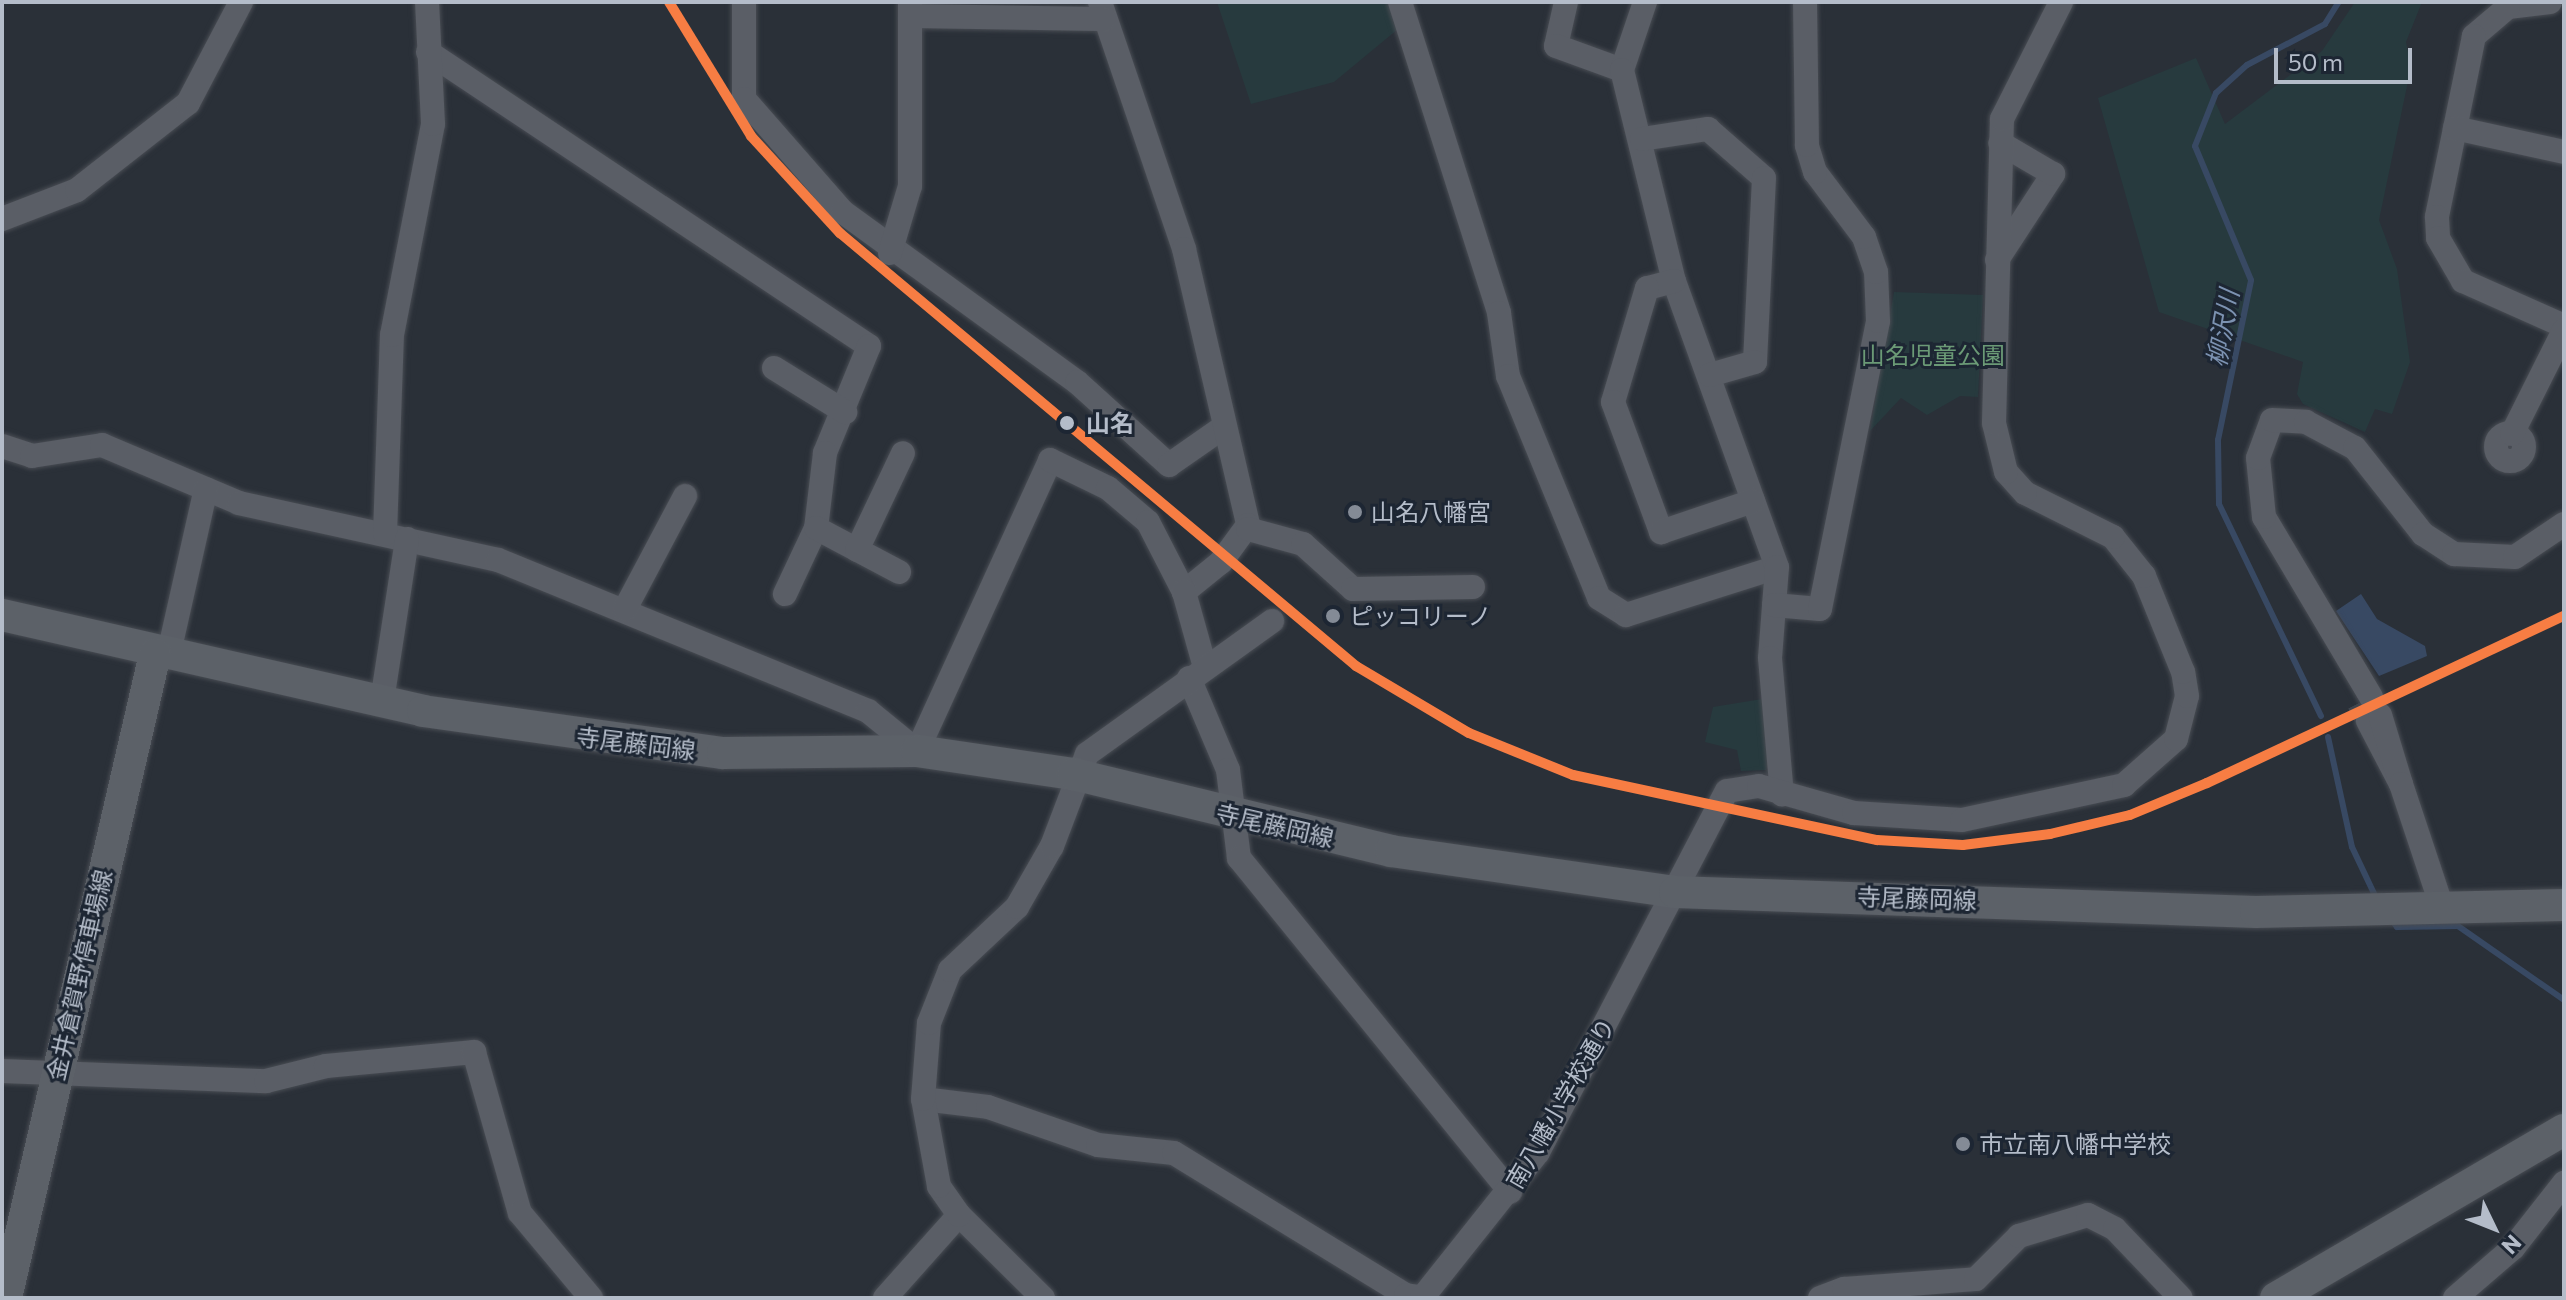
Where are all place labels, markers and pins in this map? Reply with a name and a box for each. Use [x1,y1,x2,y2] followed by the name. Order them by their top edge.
[1086,409,1134,437] place label: 山名
[1055,411,1079,435] marker: 山名
[1371,498,1491,526] place label: 山名八幡宮
[1346,503,1364,521] marker: 山名八幡宮
[1349,602,1493,630] place label: ピッコリーノ
[1324,607,1342,625] marker: ピッコリーノ
[1979,1130,2171,1158] place label: 市立南八幡中学校
[1954,1135,1972,1153] marker: 市立南八幡中学校

